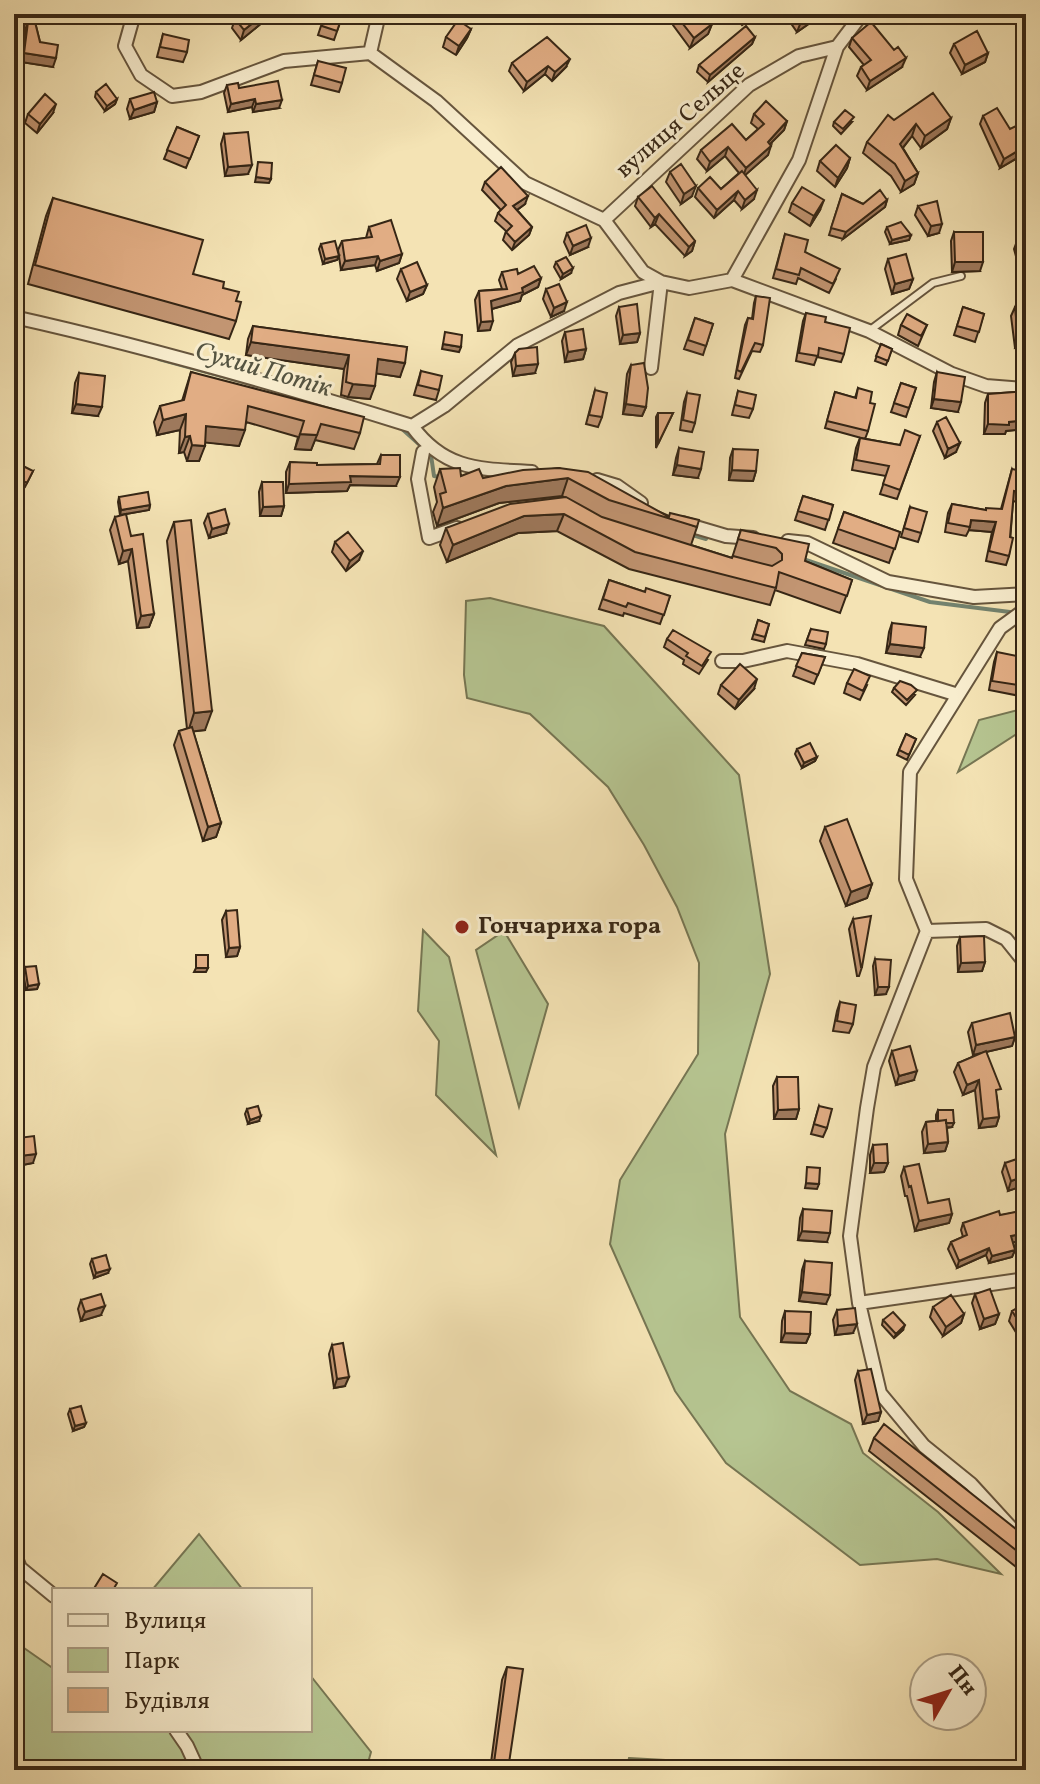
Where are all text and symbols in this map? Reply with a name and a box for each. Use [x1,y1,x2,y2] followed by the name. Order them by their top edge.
[609,55,753,187] street label: вулиця Сельце
[191,333,336,407] water label: Сухий Потік
[478,910,661,944] place label: Гончариха гора
[453,918,471,936] marker: Гончариха гора
[52,1588,312,1732] legend
[124,1605,206,1639] text: Вулиця
[124,1645,180,1679] text: Парк
[908,1652,988,1732] north arrow
[940,1659,983,1703] text: Пн
[124,1685,210,1719] text: Будівля

